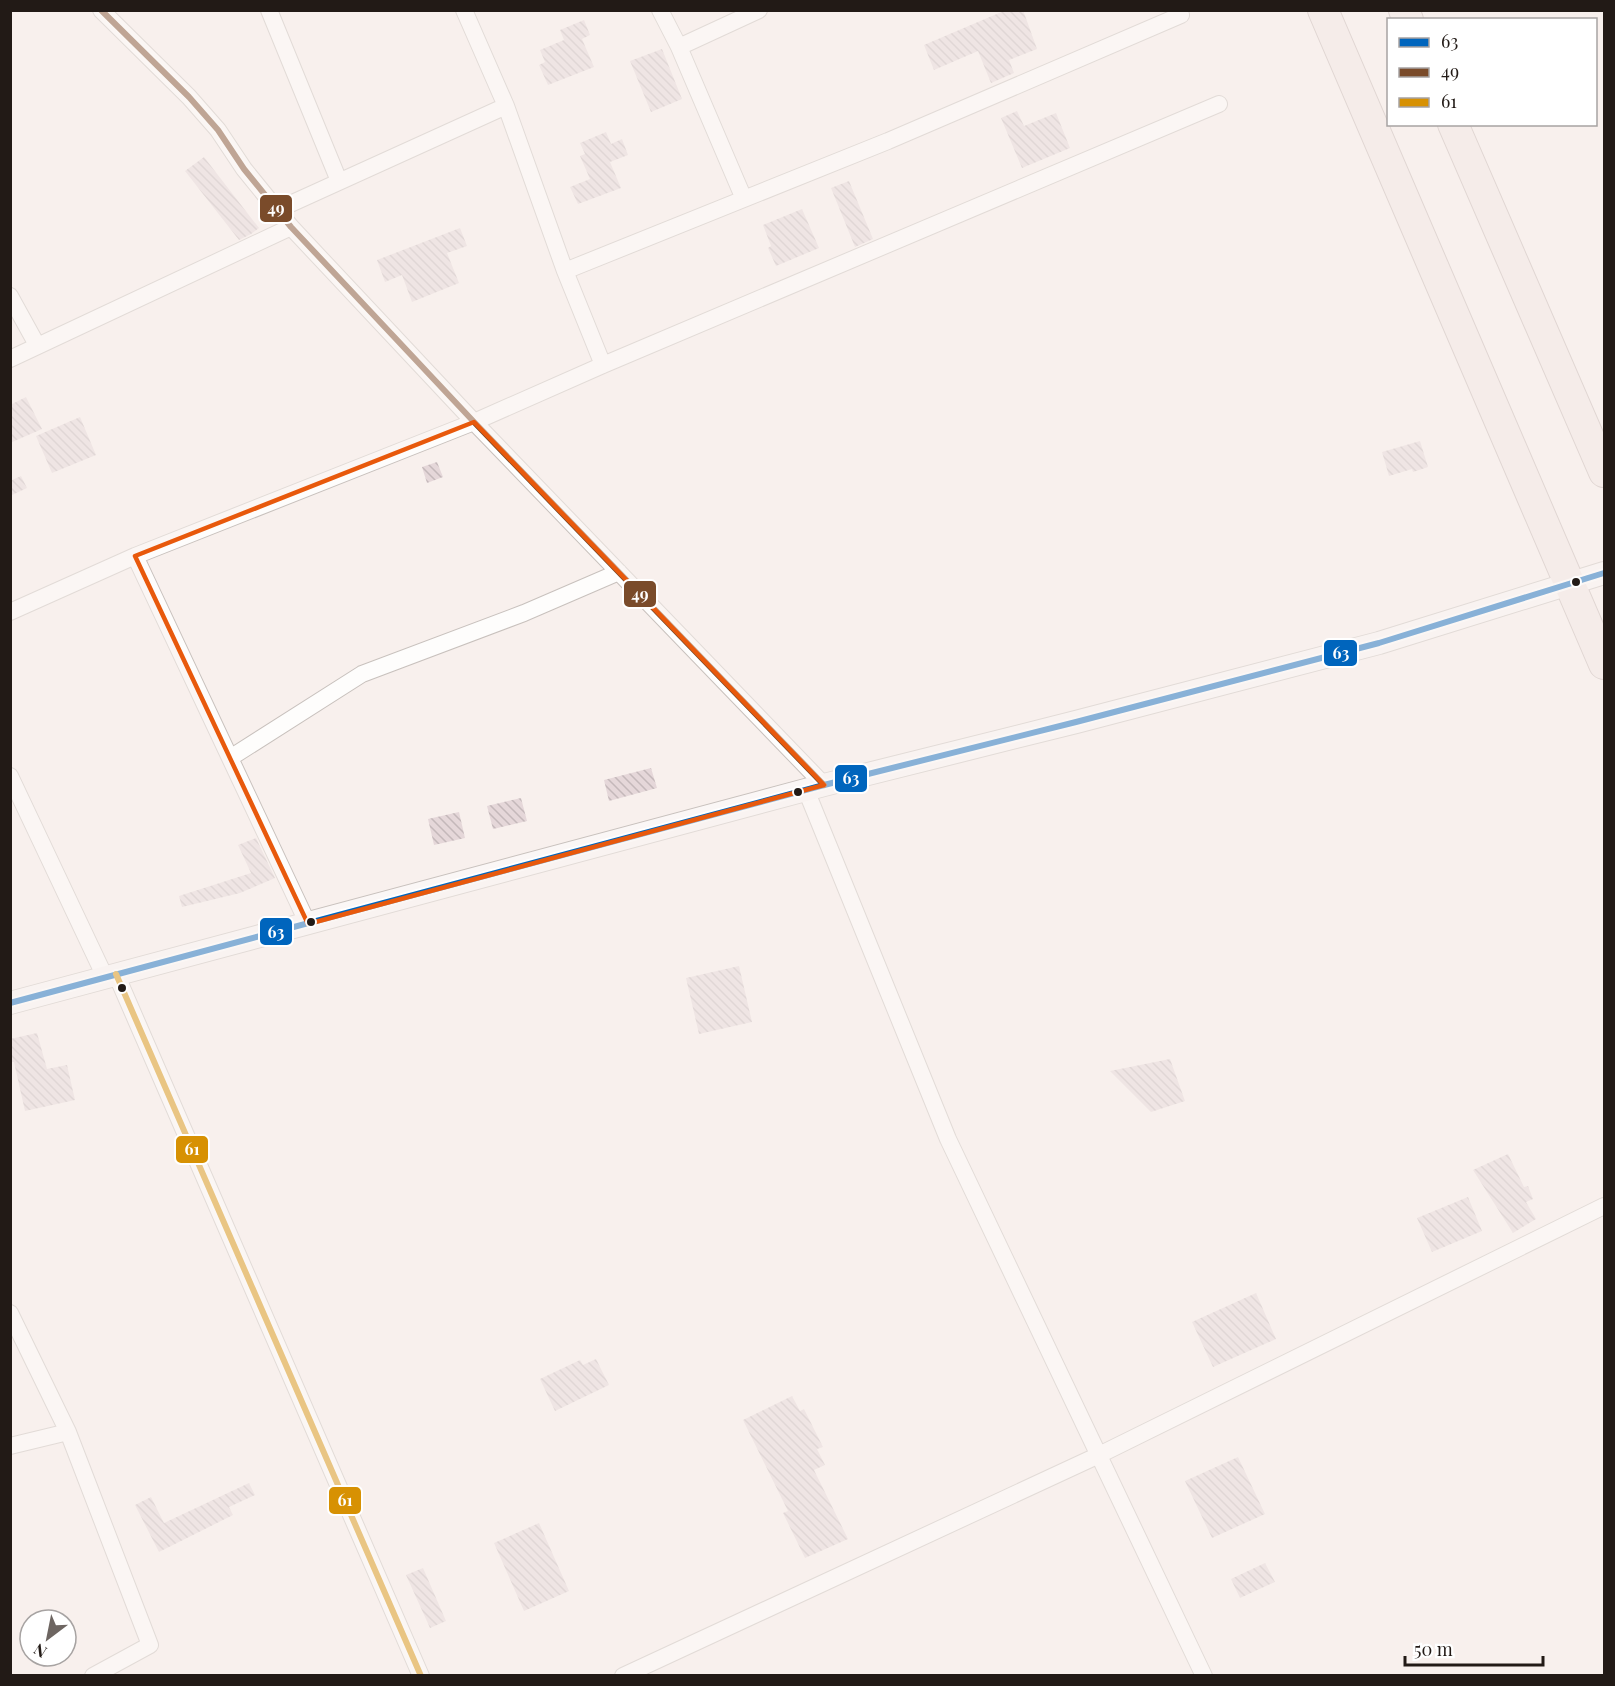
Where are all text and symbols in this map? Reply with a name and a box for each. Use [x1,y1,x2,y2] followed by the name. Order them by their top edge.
[1387,18,1597,126] legend
[1441,29,1458,53] text: 63
[1441,59,1459,83] text: 49
[1441,89,1457,113] text: 61
[259,194,293,223] line badge: 49
[267,197,285,218] text: 49
[1570,576,1582,588] unlabelled marker
[623,580,657,608] line badge: 49
[631,583,649,604] text: 49
[1323,639,1358,667] line badge: 63
[1333,642,1350,663] text: 63
[834,764,868,793] line badge: 63
[843,767,860,788] text: 63
[792,786,804,798] unlabelled marker
[305,916,317,928] unlabelled marker
[259,917,293,946] line badge: 63
[268,921,285,942] text: 63
[116,982,128,994] unlabelled marker
[175,1135,209,1164] line badge: 61
[184,1138,200,1159] text: 61
[328,1486,362,1515] line badge: 61
[337,1489,353,1510] text: 61
[18,1608,78,1668] north arrow
[1405,1629,1543,1667] scale bar
[1414,1637,1453,1661] text: 50 m
[29,1639,50,1663] text: N

